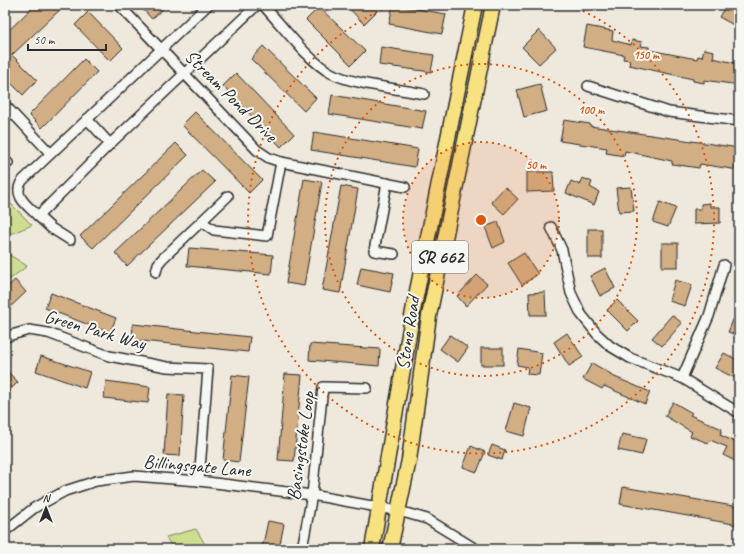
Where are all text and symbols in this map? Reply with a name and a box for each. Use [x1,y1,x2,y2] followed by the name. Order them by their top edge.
[28,26,106,52] scale bar
[34,32,56,48] text: 50 m
[180,45,284,149] street label: Stream Pond Drive
[633,47,660,63] text: 150 m
[578,102,605,118] text: 100 m
[526,157,547,173] text: 50 m
[474,213,488,227] centre of rings
[412,241,468,273] road number: SR 662
[390,292,426,371] street label: Stone Road
[42,304,150,356] street label: Green Park Way
[282,389,321,502] street label: Basingstoke Loop
[142,449,253,483] street label: Billingsgate Lane
[26,488,66,528] north arrow
[43,491,52,505] text: N

